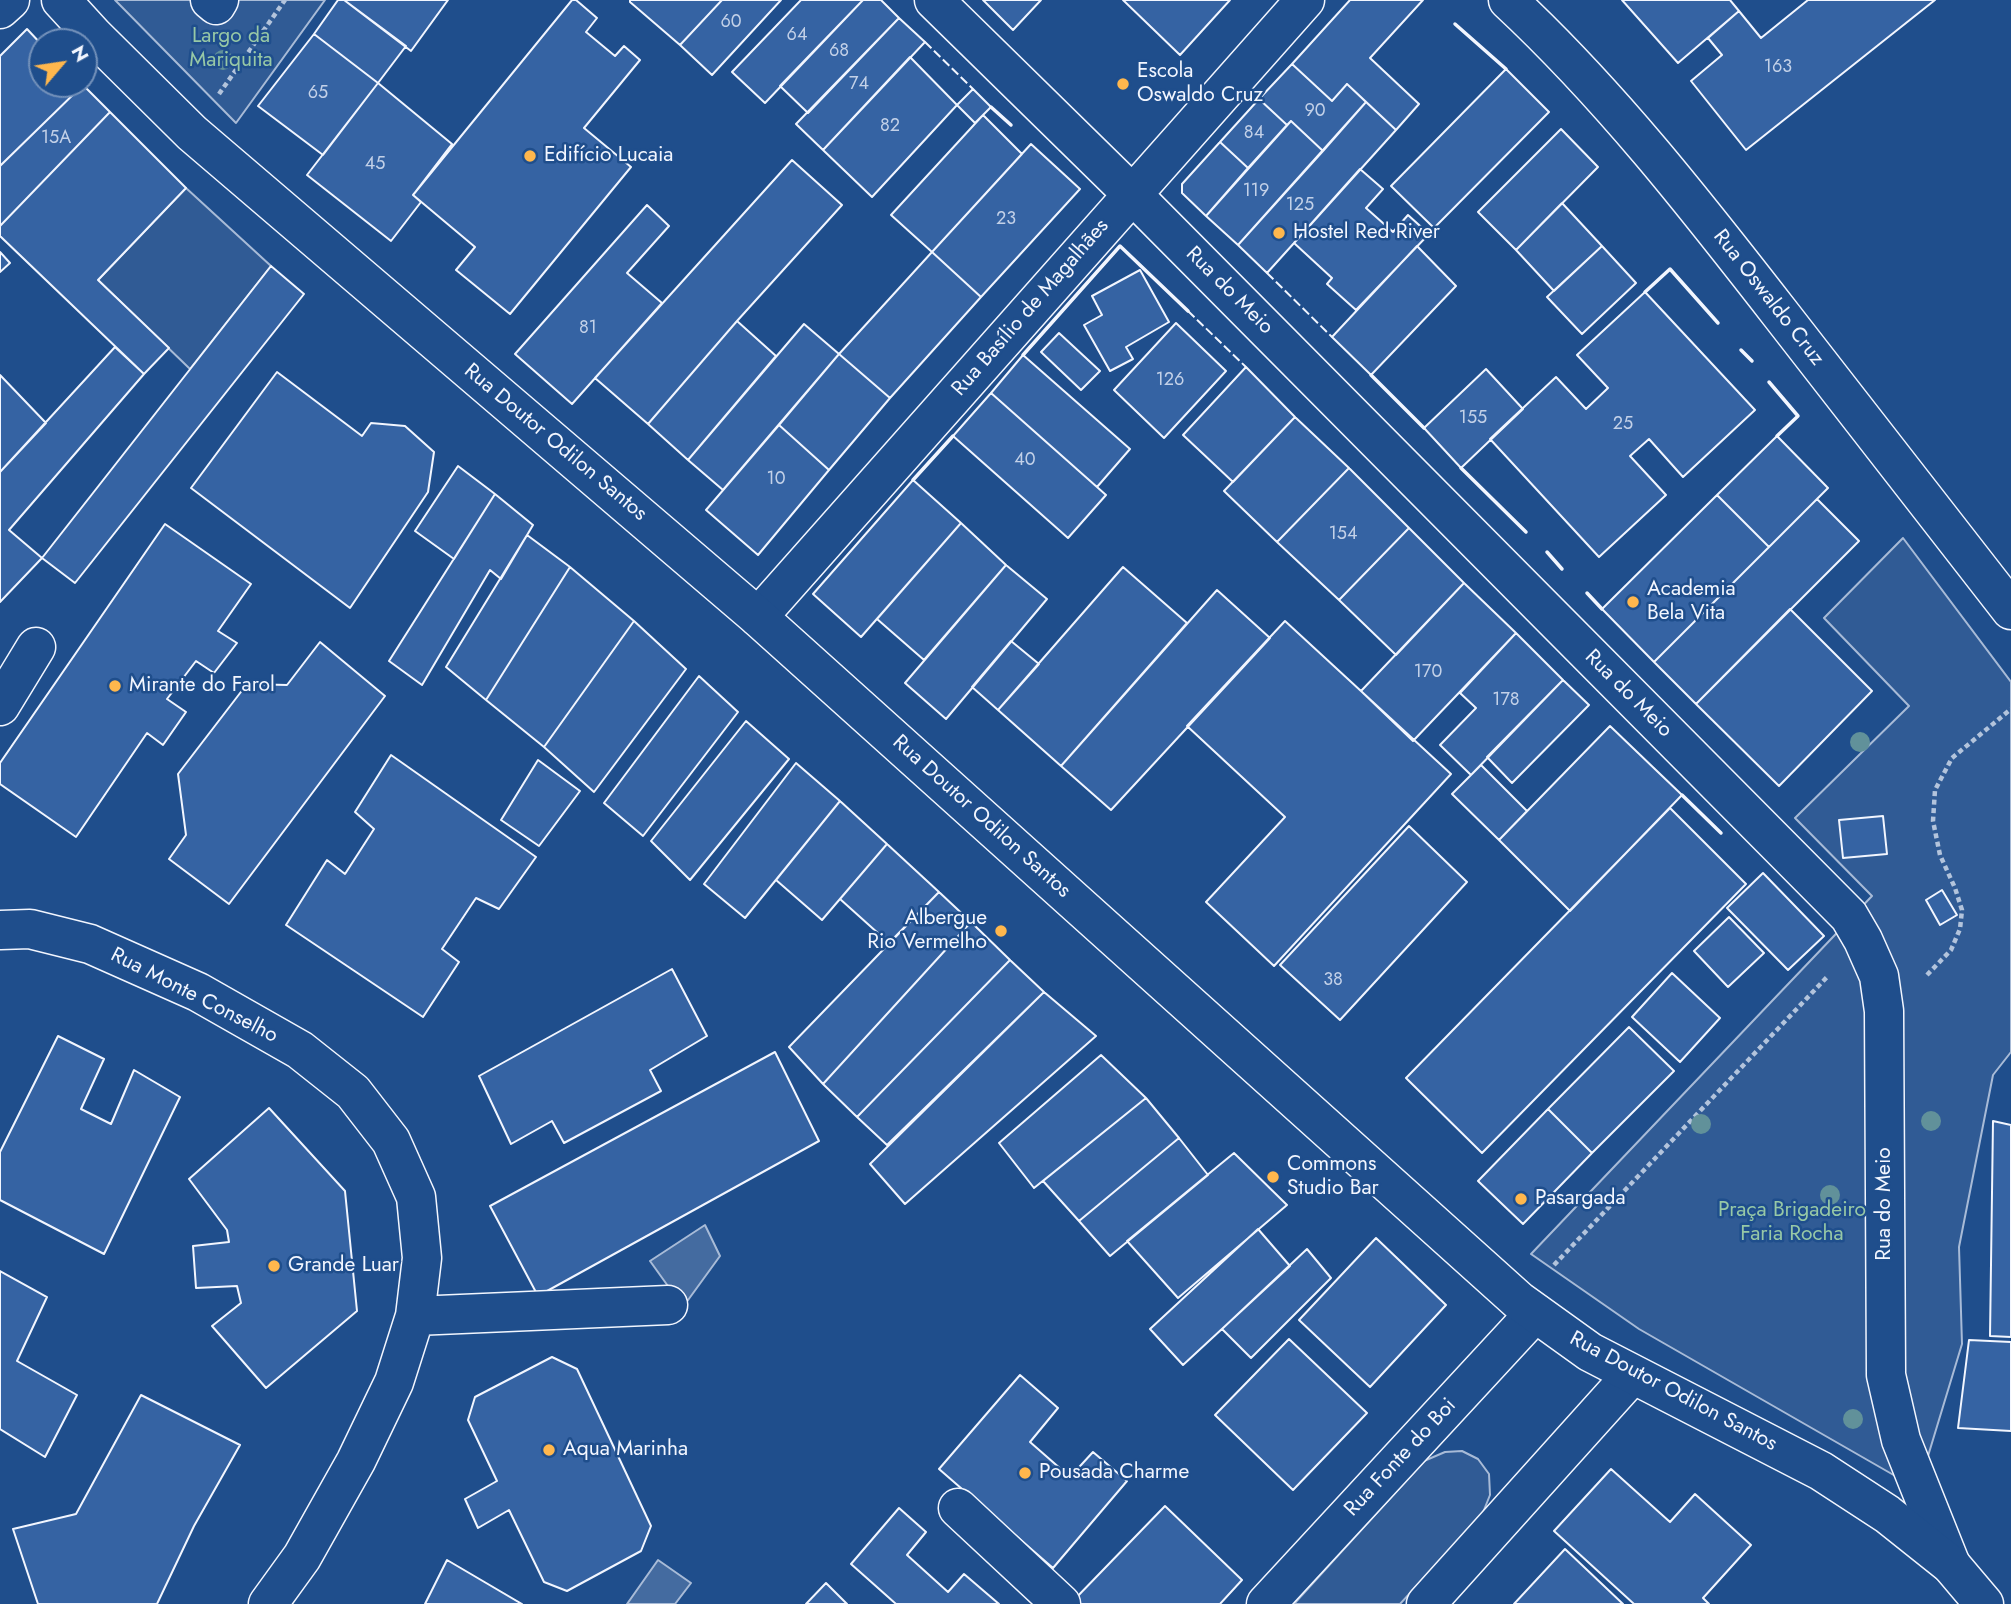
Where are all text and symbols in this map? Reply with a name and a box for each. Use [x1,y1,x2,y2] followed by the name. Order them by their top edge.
[720,12,742,34] house number: 60
[189,24,273,74] park label: Largo da Mariquita
[787,25,807,47] house number: 64
[28,28,98,98] north arrow
[65,40,96,67] text: N
[829,41,849,63] house number: 68
[1764,57,1792,79] house number: 163
[1137,59,1263,109] place label: Escola Oswaldo Cruz
[849,74,869,96] house number: 74
[1115,76,1131,92] marker: Escola Oswaldo Cruz
[308,83,328,105] house number: 65
[1304,101,1326,123] house number: 90
[880,116,900,138] house number: 82
[1244,123,1264,145] house number: 84
[41,128,71,150] house number: 15A
[544,143,673,169] place label: Edifício Lucaia
[522,148,538,164] marker: Edifício Lucaia
[365,154,385,176] house number: 45
[1243,181,1269,203] house number: 119
[1286,195,1314,217] house number: 125
[996,209,1016,231] house number: 23
[947,214,1115,402] street label: Rua Basílio de Magalhães
[1293,220,1440,246] place label: Hostel Red River
[1271,225,1287,241] marker: Hostel Red River
[1707,225,1829,371] street label: Rua Oswaldo Cruz
[1180,242,1278,340] street label: Rua do Meio
[579,318,597,340] house number: 81
[458,359,652,527] street label: Rua Doutor Odilon Santos
[1156,370,1184,392] house number: 126
[1459,408,1487,430] house number: 155
[1613,414,1633,436] house number: 25
[1014,450,1036,472] house number: 40
[767,469,785,491] house number: 10
[1329,524,1357,546] house number: 154
[1647,577,1736,627] place label: Academia Bela Vita
[1625,594,1641,610] marker: Academia Bela Vita
[1579,645,1677,743] street label: Rua do Meio
[1414,662,1442,684] house number: 170
[129,673,275,699] place label: Mirante do Farol
[107,678,123,694] marker: Mirante do Farol
[1492,690,1520,712] house number: 178
[887,730,1075,904] street label: Rua Doutor Odilon Santos
[867,906,987,956] place label: Albergue Rio Vermelho
[993,923,1009,939] marker: Albergue Rio Vermelho
[106,943,282,1049] street label: Rua Monte Conselho
[1323,970,1343,992] house number: 38
[1872,1147,1898,1261] street label: Rua do Meio
[1287,1152,1379,1202] place label: Commons Studio Bar
[1265,1169,1281,1185] marker: Commons Studio Bar
[1535,1186,1626,1212] place label: Pasargada
[1513,1191,1529,1207] marker: Pasargada
[1718,1198,1866,1248] park label: Praça Brigadeiro Faria Rocha
[288,1253,399,1279] place label: Grande Luar
[266,1258,282,1274] marker: Grande Luar
[1565,1327,1781,1457] street label: Rua Doutor Odilon Santos
[1340,1394,1462,1522] street label: Rua Fonte do Boi
[563,1437,688,1463] place label: Aqua Marinha
[541,1442,557,1458] marker: Aqua Marinha
[1039,1460,1189,1486] place label: Pousada Charme
[1017,1465,1033,1481] marker: Pousada Charme

